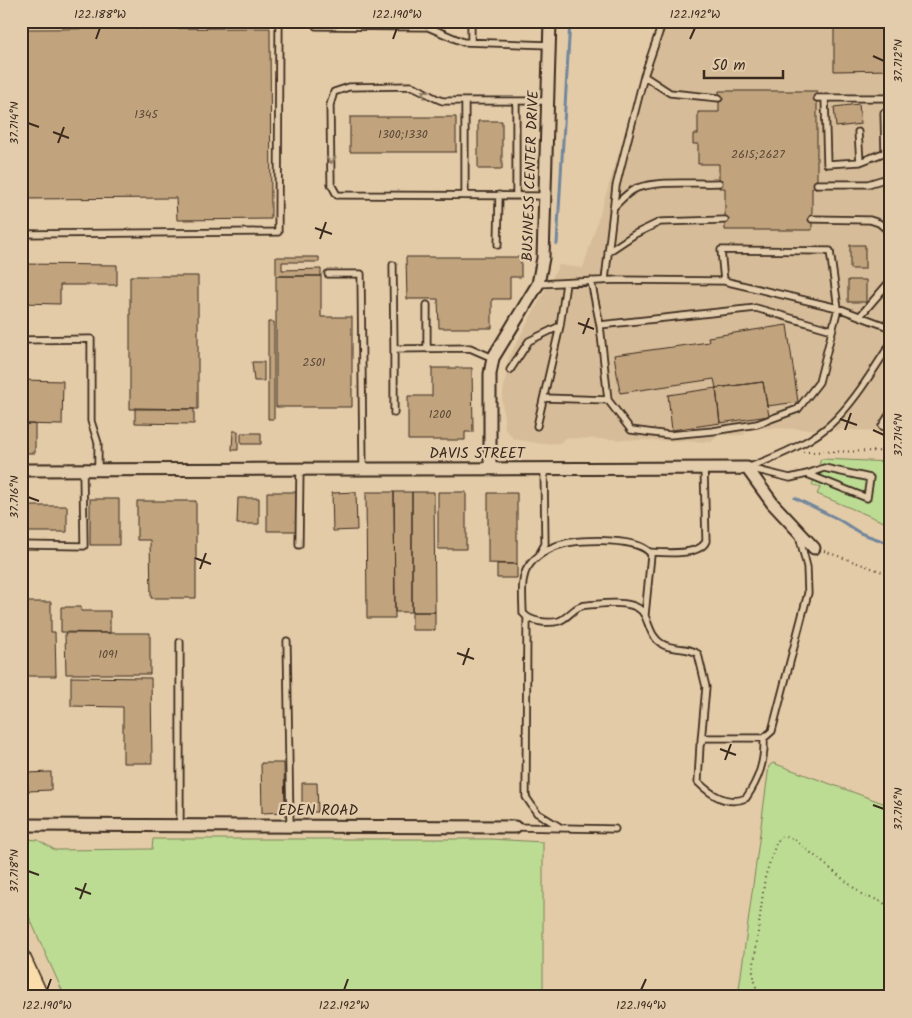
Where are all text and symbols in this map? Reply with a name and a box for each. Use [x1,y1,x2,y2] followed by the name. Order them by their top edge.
[74,5,126,24] text: 122.188°W
[372,5,422,24] text: 122.190°W
[670,5,720,24] text: 122.192°W
[889,39,908,83] text: 37.712°N
[704,48,783,80] scale bar
[712,54,746,78] text: 50 m
[516,89,546,262] street label: BUSINESS CENTER DRIVE
[421,90,430,99] one-way arrow
[5,101,24,145] text: 37.714°N
[134,105,159,124] house number: 1345
[378,125,428,144] house number: 1300;1330
[731,145,785,164] house number: 2615;2627
[326,157,336,165] one-way arrow
[302,353,326,372] house number: 2501
[429,405,451,424] house number: 1200
[889,413,908,457] text: 37.714°N
[429,442,527,466] street label: DAVIS STREET
[5,475,24,519] text: 37.716°N
[98,645,118,664] house number: 1091
[889,787,908,831] text: 37.716°N
[278,799,358,823] street label: EDEN ROAD
[5,849,24,893] text: 37.718°N
[22,996,72,1015] text: 122.190°W
[319,996,369,1015] text: 122.192°W
[616,996,666,1015] text: 122.194°W

